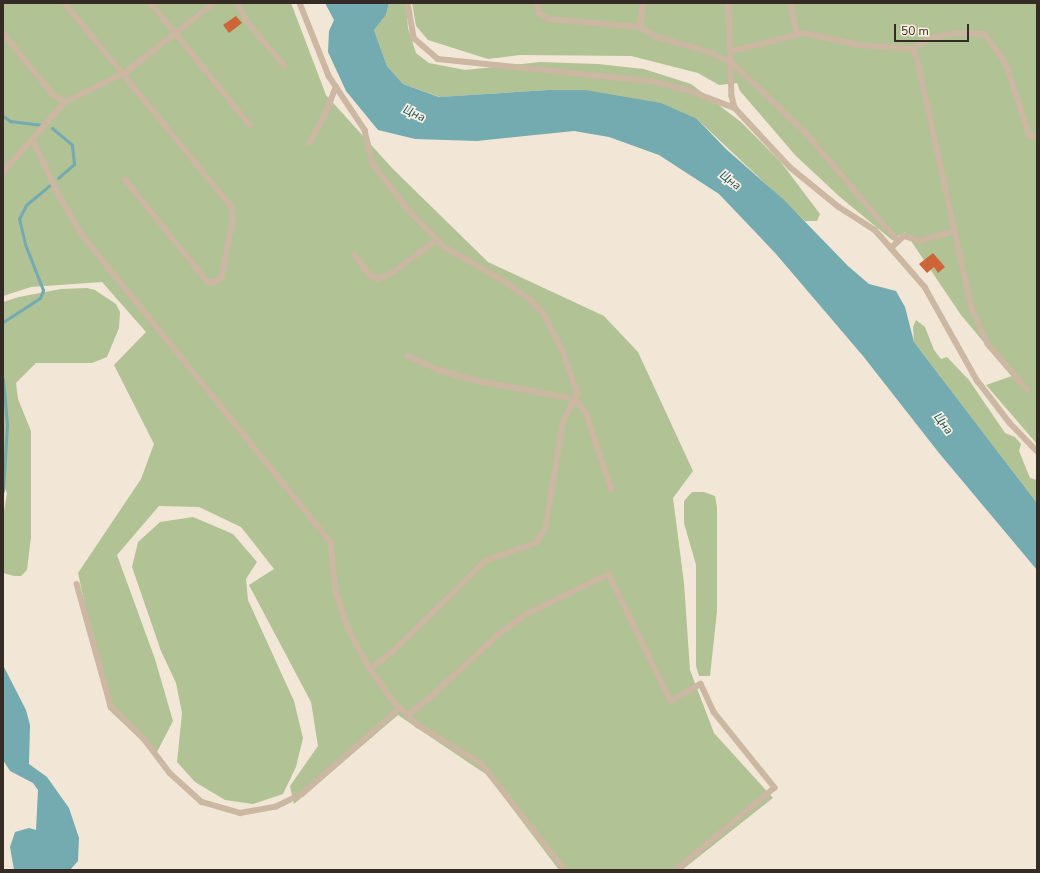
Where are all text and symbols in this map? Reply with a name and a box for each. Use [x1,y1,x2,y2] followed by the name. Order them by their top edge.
[896,16,971,42] scale bar
[901,23,929,39] text: 50 m
[401,103,427,125] water label: Цна
[716,168,744,194] water label: Цна
[930,410,956,438] water label: Цна

